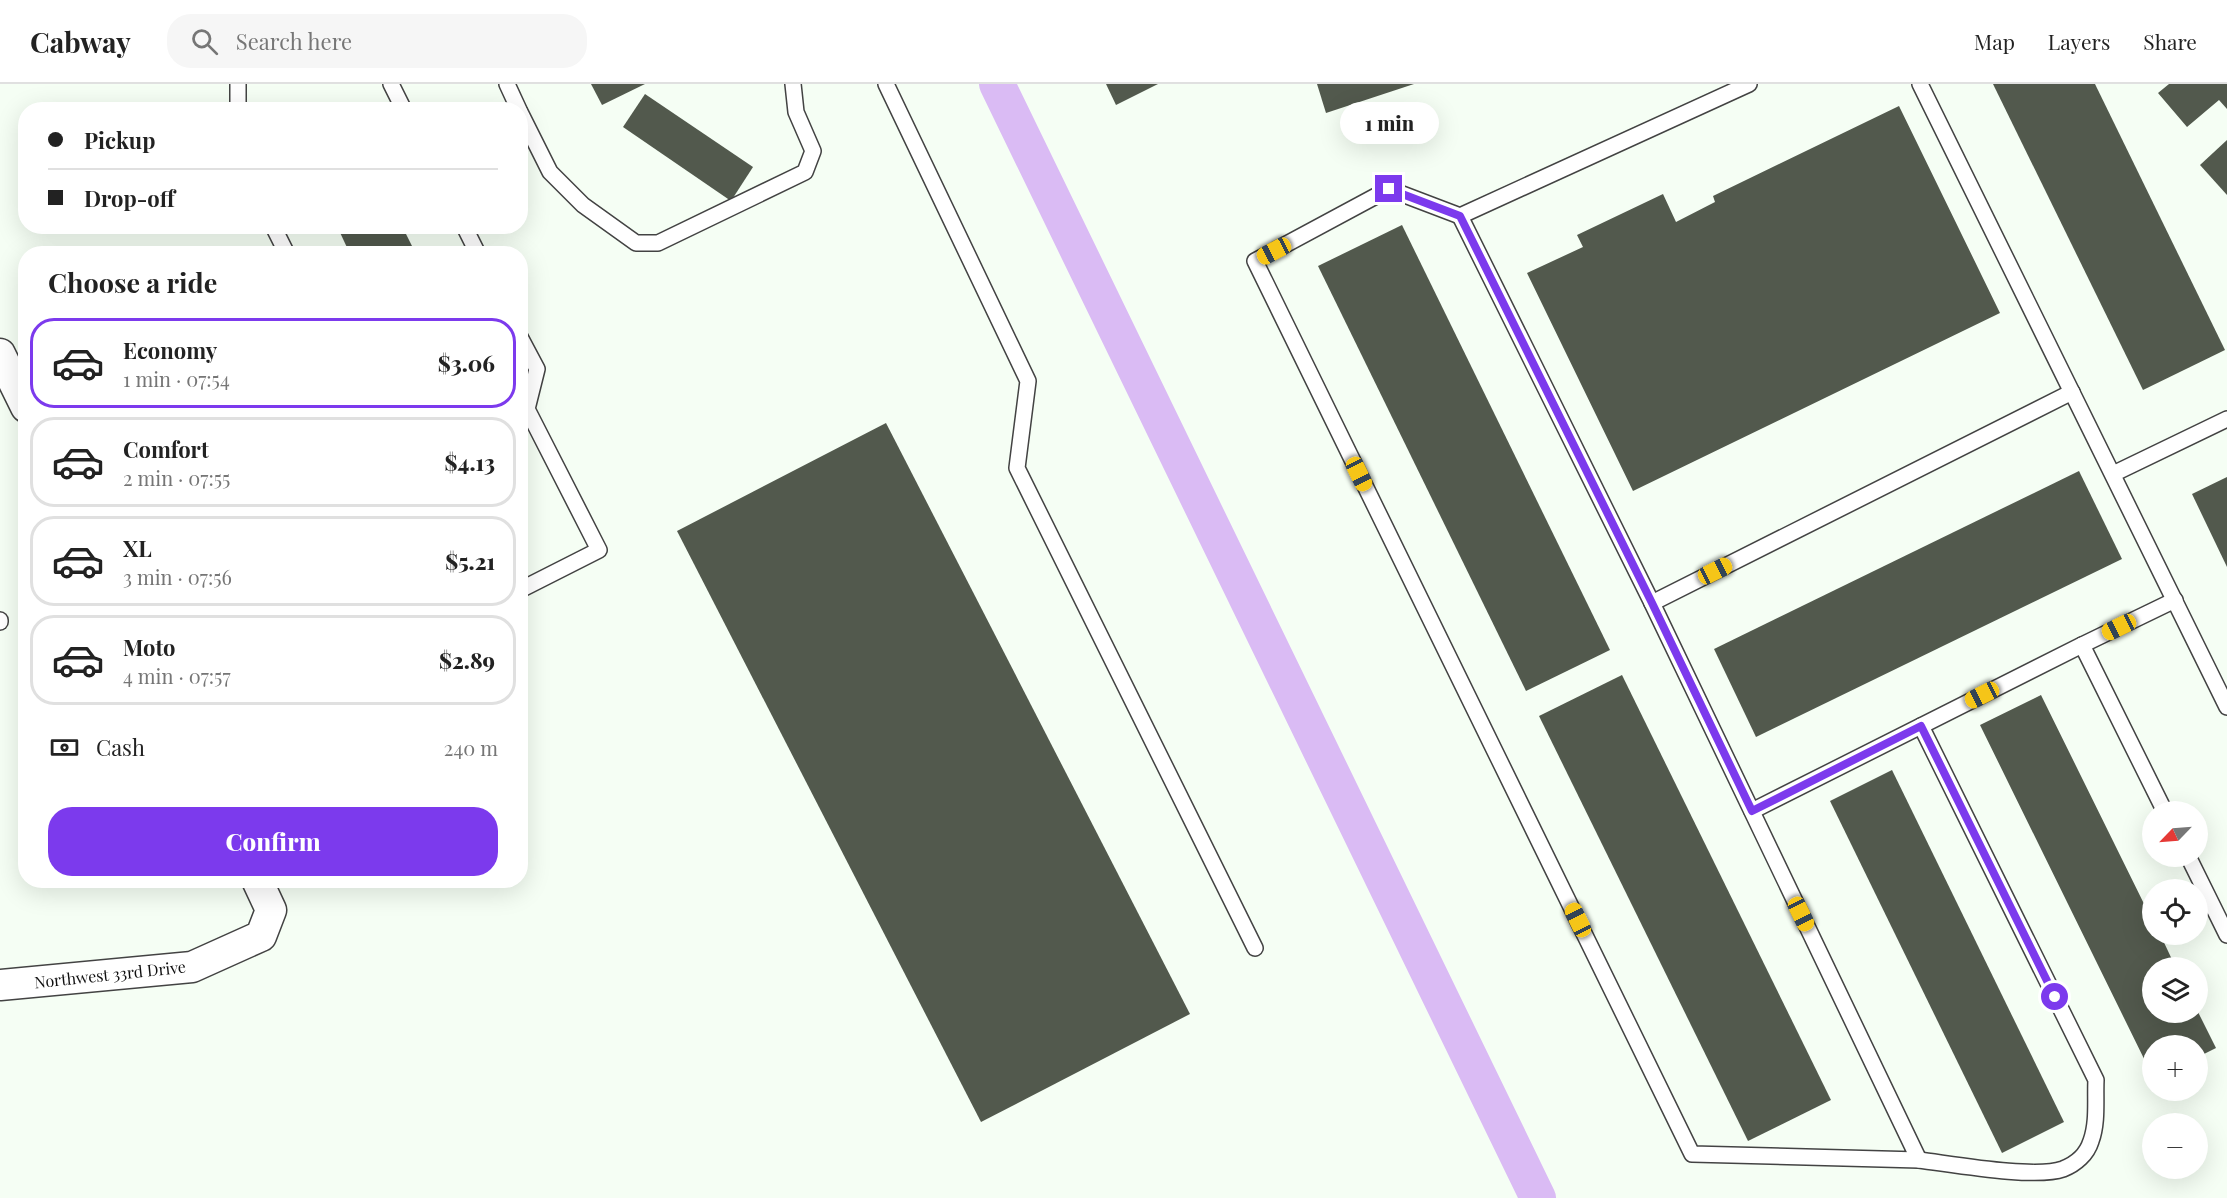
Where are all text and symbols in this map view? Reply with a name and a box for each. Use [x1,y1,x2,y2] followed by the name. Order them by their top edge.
[167,14,587,68] search box
[30,23,131,60] text: Cabway
[188,25,221,58] icon: search
[236,26,352,56] text: Search here
[1974,27,2015,55] text: Map
[2048,27,2110,55] text: Layers
[2143,27,2197,55] text: Share
[1340,102,1438,144] callout: 1 min
[1365,109,1414,136] text: 1 min
[84,125,155,155] text: Pickup
[1375,175,1402,202] route end
[84,183,175,213] text: Drop-off
[1254,235,1294,267] car
[48,264,217,300] text: Choose a ride
[123,335,217,365] text: Economy
[51,336,105,390] icon: car
[438,348,495,378] text: $3.06
[123,365,230,392] text: 1 min · 07:54
[123,434,209,464] text: Comfort
[51,435,105,489] icon: car
[445,447,495,477] text: $4.13
[1343,454,1375,494] car
[123,464,230,491] text: 2 min · 07:55
[123,533,152,563] text: XL
[51,534,105,588] icon: car
[445,546,495,576] text: $5.21
[1695,555,1735,587] car
[123,563,232,590] text: 3 min · 07:56
[2099,611,2139,643] car
[123,632,176,662] text: Moto
[51,633,105,687] icon: car
[439,645,495,675] text: $2.89
[123,662,231,689] text: 4 min · 07:57
[1962,679,2002,711] car
[48,731,81,764] icon: cash
[96,732,145,762] text: Cash
[444,734,498,761] text: 240 m
[2142,801,2208,867] north arrow
[2142,801,2208,1179] map controls
[48,807,498,876] button: Confirm
[2142,879,2208,945] button: locate
[1785,894,1817,934] car
[1562,900,1594,940] car
[33,956,187,992] street label: Northwest 33rd Drive
[2142,957,2208,1023] button: layers
[2041,983,2068,1010] route start
[2142,1035,2208,1101] button: +
[2142,1113,2208,1179] button: −

